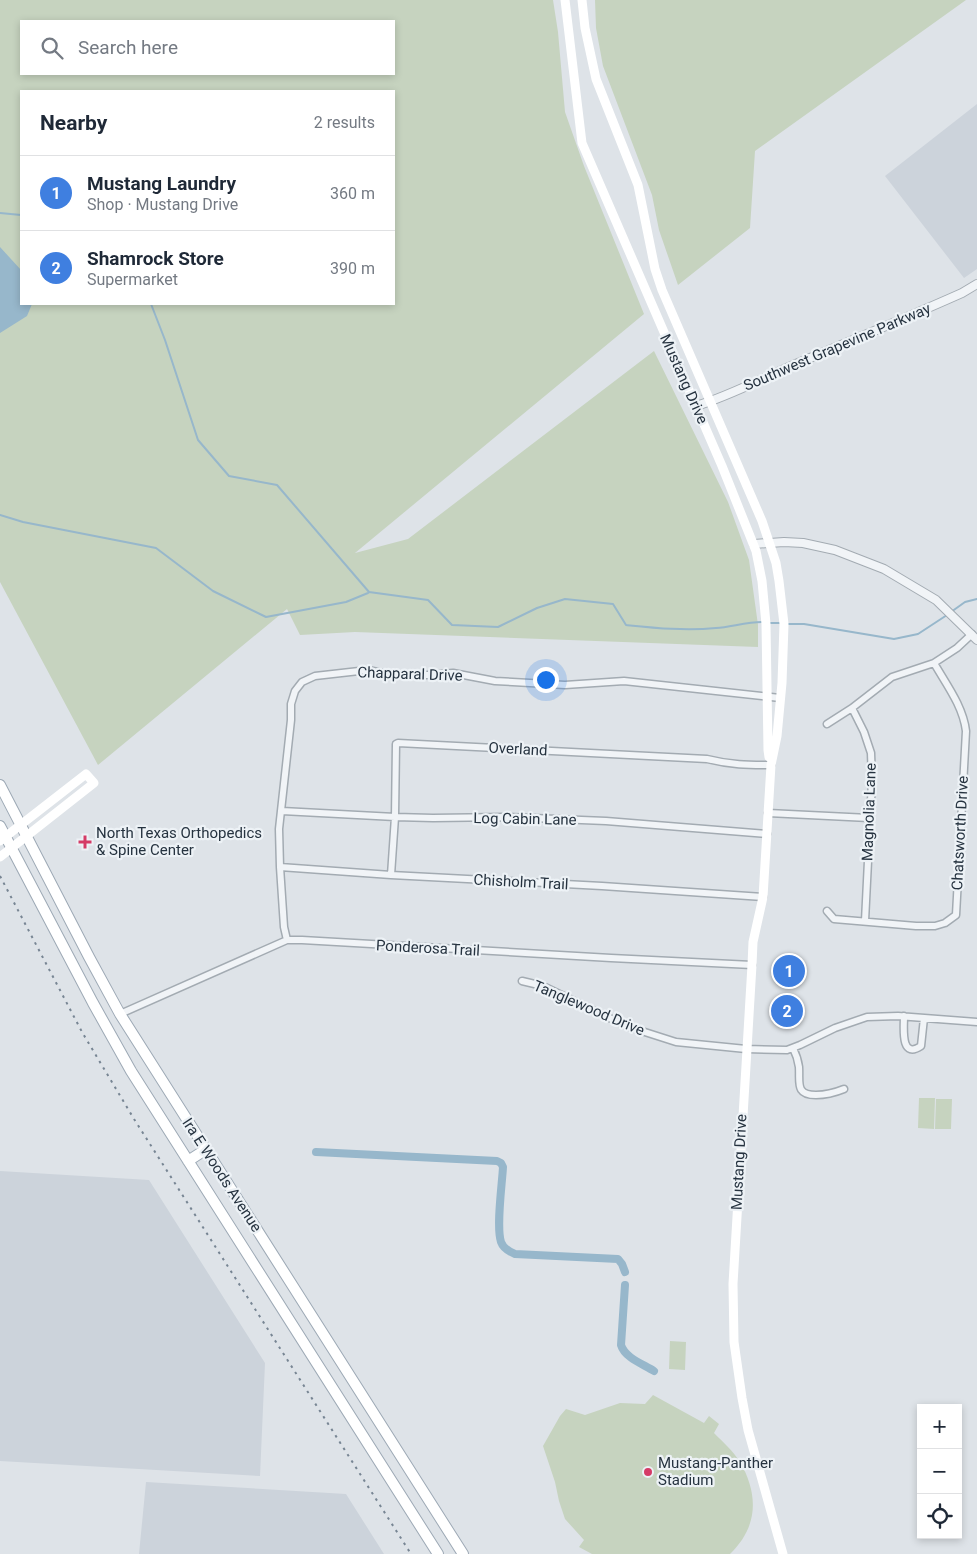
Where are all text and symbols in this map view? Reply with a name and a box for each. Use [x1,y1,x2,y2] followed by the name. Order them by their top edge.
[20,20,395,75] search box
[38,34,66,62] icon: search
[78,36,178,59] text: Search here
[40,111,107,135] text: Nearby
[314,113,375,132] text: 2 results
[87,172,236,195] text: Mustang Laundry
[51,184,61,203] text: 1
[330,184,375,203] text: 360 m
[87,195,238,214] text: Shop · Mustang Drive
[87,247,224,270] text: Shamrock Store
[51,259,61,278] text: 2
[330,259,375,278] text: 390 m
[87,270,178,289] text: Supermarket
[741,299,933,395] street label: Southwest Grapevine Parkway
[656,331,712,427] street label: Mustang Drive
[357,663,463,685] street label: Chapparal Drive
[533,667,559,693] your location
[488,738,548,760] street label: Overland
[858,763,880,861] street label: Magnolia Lane
[948,775,972,891] street label: Chatsworth Drive
[473,809,577,829] street label: Log Cabin Lane
[96,824,262,859] place label: North Texas Orthopedics & Spine Center
[78,835,92,849] marker: North Texas Orthopedics & Spine Center
[473,871,569,893] street label: Chisholm Trail
[376,936,480,960] street label: Ponderosa Trail
[773,952,805,990] pin: 1
[531,976,647,1040] street label: Tanglewood Drive
[771,992,803,1030] pin: 2
[727,1113,751,1211] street label: Mustang Drive
[178,1115,266,1235] street label: Ira E Woods Avenue
[917,1404,962,1539] map controls
[917,1404,962,1449] button: +
[917,1449,962,1494] button: −
[658,1454,773,1489] place label: Mustang-Panther Stadium
[642,1466,654,1478] marker: Mustang-Panther Stadium
[917,1494,962,1539] button: locate

